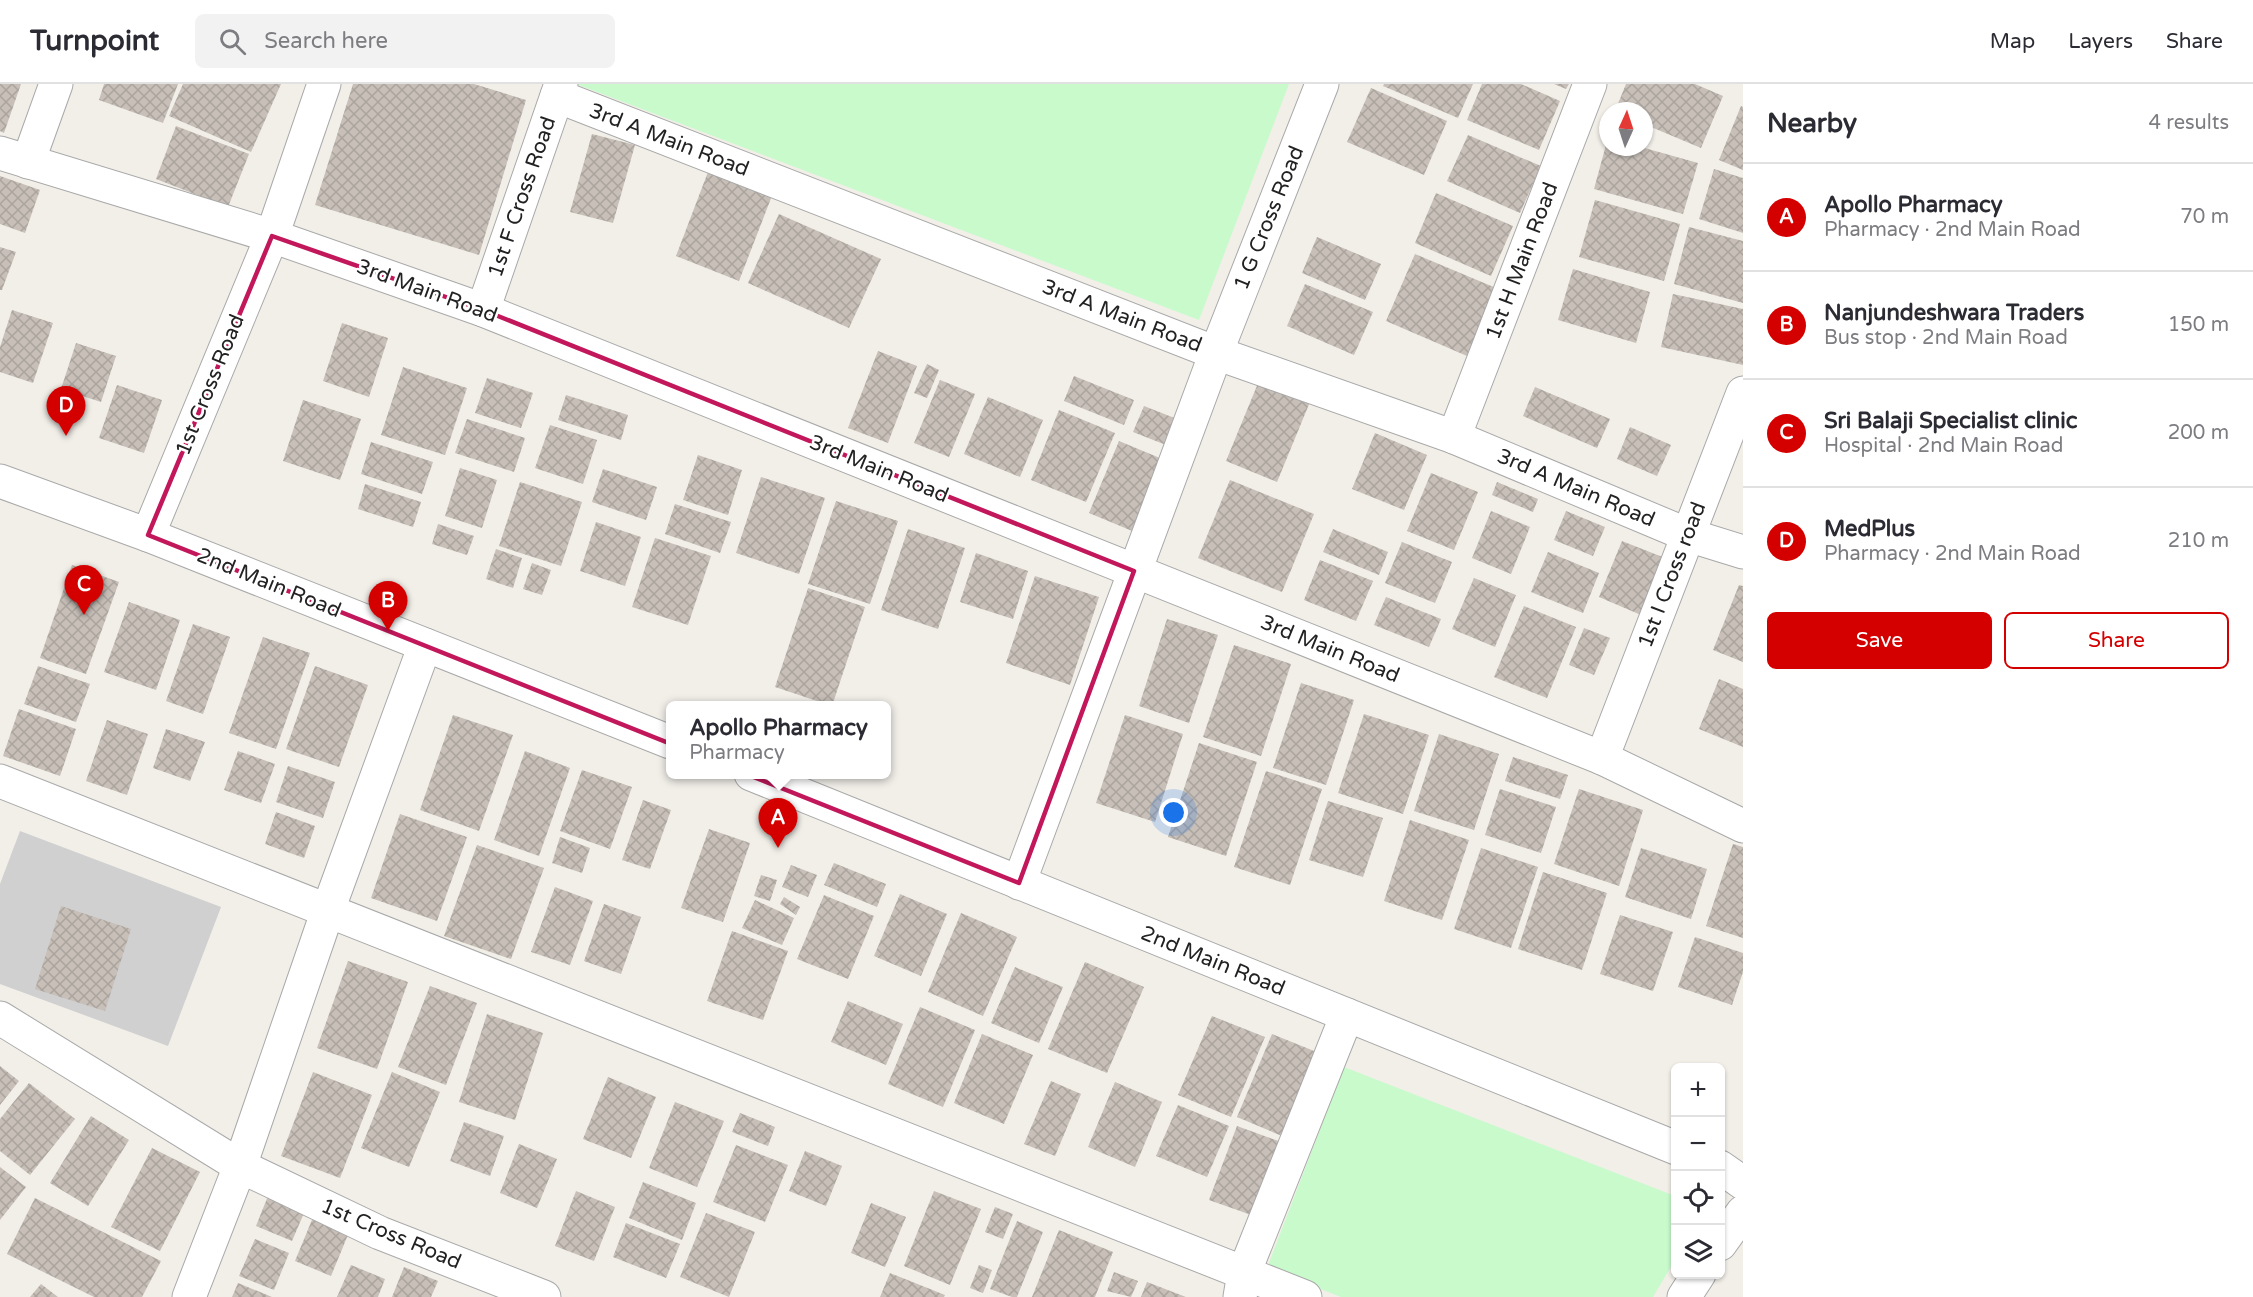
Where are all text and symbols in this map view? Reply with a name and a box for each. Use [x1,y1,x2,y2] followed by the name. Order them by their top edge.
[195,14,615,68] search box
[30,24,159,58] text: Turnpoint
[216,25,249,58] icon: search
[264,28,388,54] text: Search here
[1990,29,2035,54] text: Map
[2068,29,2133,54] text: Layers
[2166,29,2223,54] text: Share
[586,98,752,182] street label: 3rd A Main Road
[1599,102,1653,156] north arrow
[1767,108,1857,139] text: Nearby
[2149,111,2229,135] text: 4 results
[483,113,561,281] street label: 1st F Cross Road
[1229,142,1309,294] street label: 1 G Cross Road
[1481,179,1563,343] street label: 1st H Main Road
[1824,192,2003,218] text: Apollo Pharmacy
[1779,205,1794,229] text: A
[2180,205,2229,229] text: 70 m
[1824,218,2081,242] text: Pharmacy · 2nd Main Road
[353,254,501,328] street label: 3rd Main Road
[1039,274,1205,358] street label: 3rd A Main Road
[1824,300,2084,326] text: Nanjundeshwara Traders
[170,311,250,459] street label: 1st Cross Road
[1780,313,1793,337] text: B
[2168,313,2229,337] text: 150 m
[1824,326,2068,350] text: Bus stop · 2nd Main Road
[46,386,86,436] pin: D
[1824,408,2077,434] text: Sri Balaji Specialist clinic
[1780,421,1793,445] text: C
[2168,421,2229,445] text: 200 m
[806,430,952,508] street label: 3rd Main Road
[1824,434,2063,458] text: Hospital · 2nd Main Road
[1493,443,1659,533] street label: 3rd A Main Road
[1633,499,1711,651] street label: 1st I Cross road
[1824,516,1915,542] text: MedPlus
[1779,529,1794,553] text: D
[2168,529,2229,553] text: 210 m
[1824,542,2081,566] text: Pharmacy · 2nd Main Road
[193,543,345,623] street label: 2nd Main Road
[64,566,104,615] pin: C
[368,582,408,631] pin: B
[1257,610,1403,688] street label: 3rd Main Road
[1767,612,1992,669] button: Save
[2004,612,2229,669] button: Share
[666,701,891,779] popup
[689,715,868,741] text: Apollo Pharmacy
[689,741,785,765] text: Pharmacy
[758,798,798,848] pin: A
[1159,798,1188,827] your location
[1137,921,1289,1001] street label: 2nd Main Road
[1671,1063,1725,1279] map controls
[1671,1063,1725,1117] button: +
[1671,1117,1725,1171] button: −
[1671,1171,1725,1225] button: locate
[317,1193,465,1275] street label: 1st Cross Road
[1671,1225,1725,1279] button: layers

